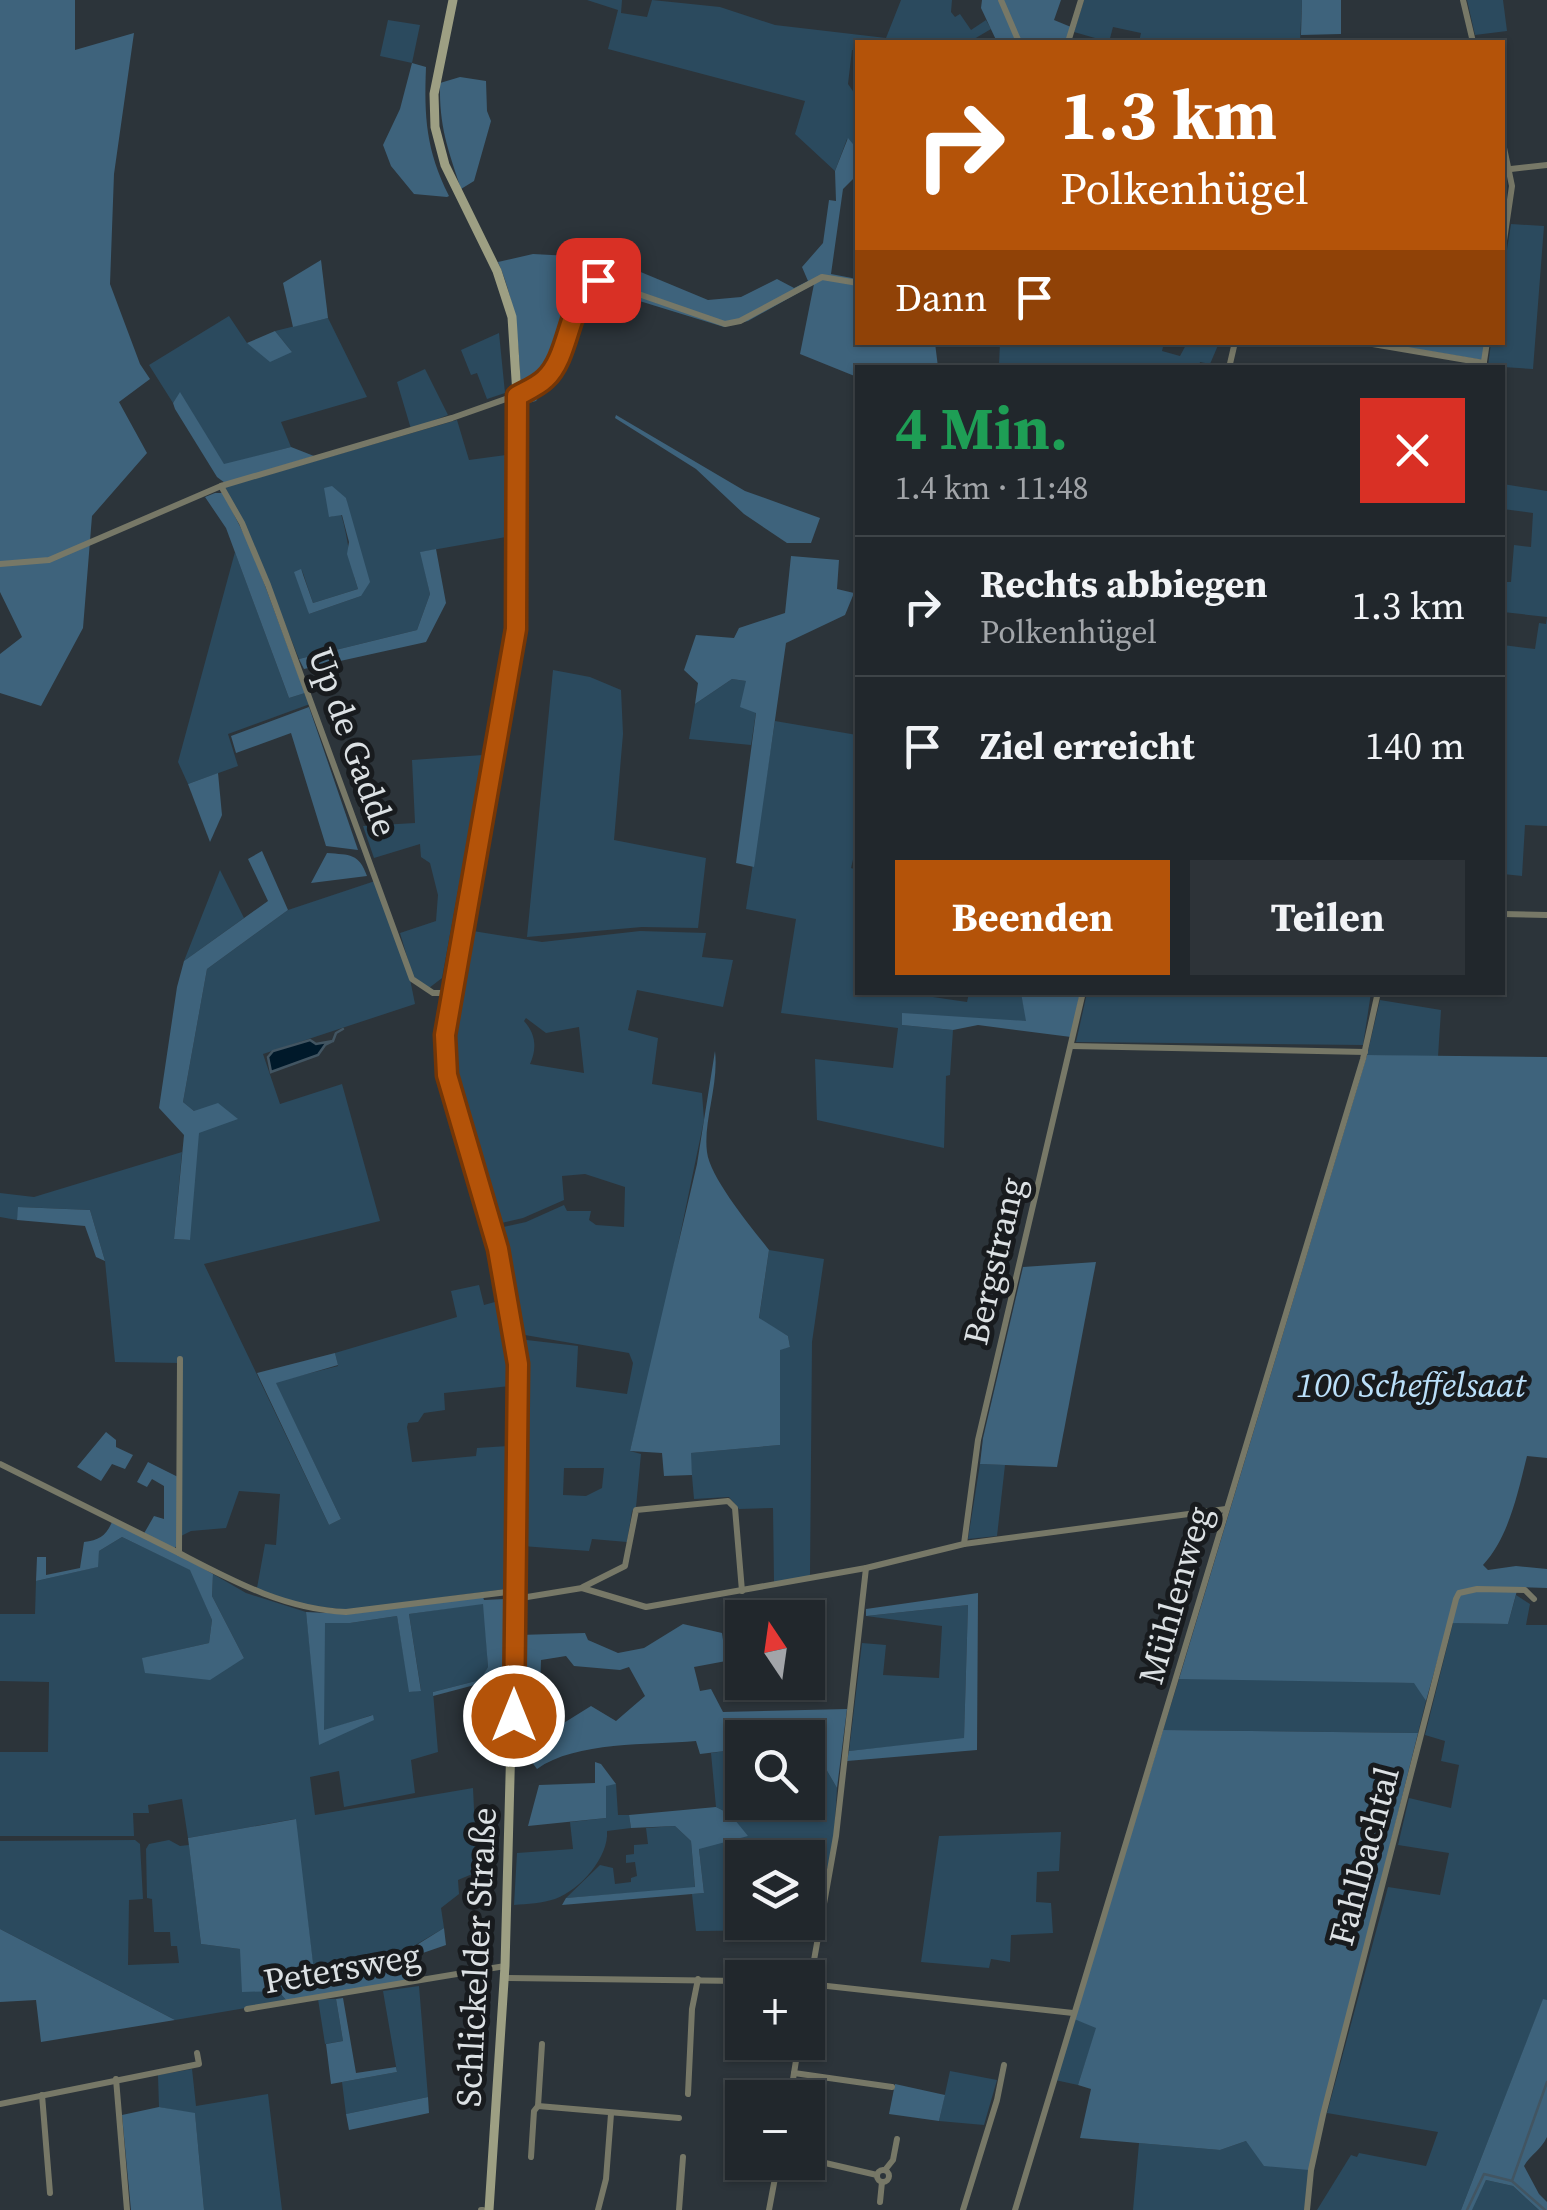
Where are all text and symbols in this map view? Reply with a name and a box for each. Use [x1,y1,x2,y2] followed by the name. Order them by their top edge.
[1060,66,1277,162] text: 1.3 km
[895,80,1025,210] icon: right
[1060,157,1309,219] text: Polkenhügel
[556,238,641,323] pin
[571,253,626,308] icon: arrive
[1007,270,1062,325] icon: arrive
[895,272,987,324] text: Dann
[895,387,1068,469] text: 4 Min.
[1360,398,1465,503] button: close
[895,466,1089,510] text: 1.4 km · 11:48
[980,558,1268,610] text: Rechts abbiegen
[895,579,950,634] icon: right
[1352,580,1465,632] text: 1.3 km
[980,610,1157,654] text: Polkenhügel
[297,641,409,843] street label: Up de Gadde
[895,719,950,774] icon: arrive
[980,720,1195,772] text: Ziel erreicht
[1365,720,1465,772] text: 140 m
[895,860,1170,975] button: Beenden
[1190,860,1465,975] button: Teilen
[951,1173,1037,1349] street label: Bergstrang
[1296,1361,1527,1409] park label: 100 Scheffelsaat
[1127,1501,1223,1689] street label: Mühlenweg
[725,1600,825,1700] north arrow
[725,1600,825,2180] map controls
[462,1664,566,1768] position arrow
[725,1720,825,1820] button: search
[1317,1761,1411,1951] street label: Fahlbachtal
[444,1806,508,2108] street label: Schlickelder Straße
[725,1840,825,1940] button: layers
[260,1931,424,2005] street label: Petersweg
[725,1960,825,2060] button: +
[725,2080,825,2180] button: −

